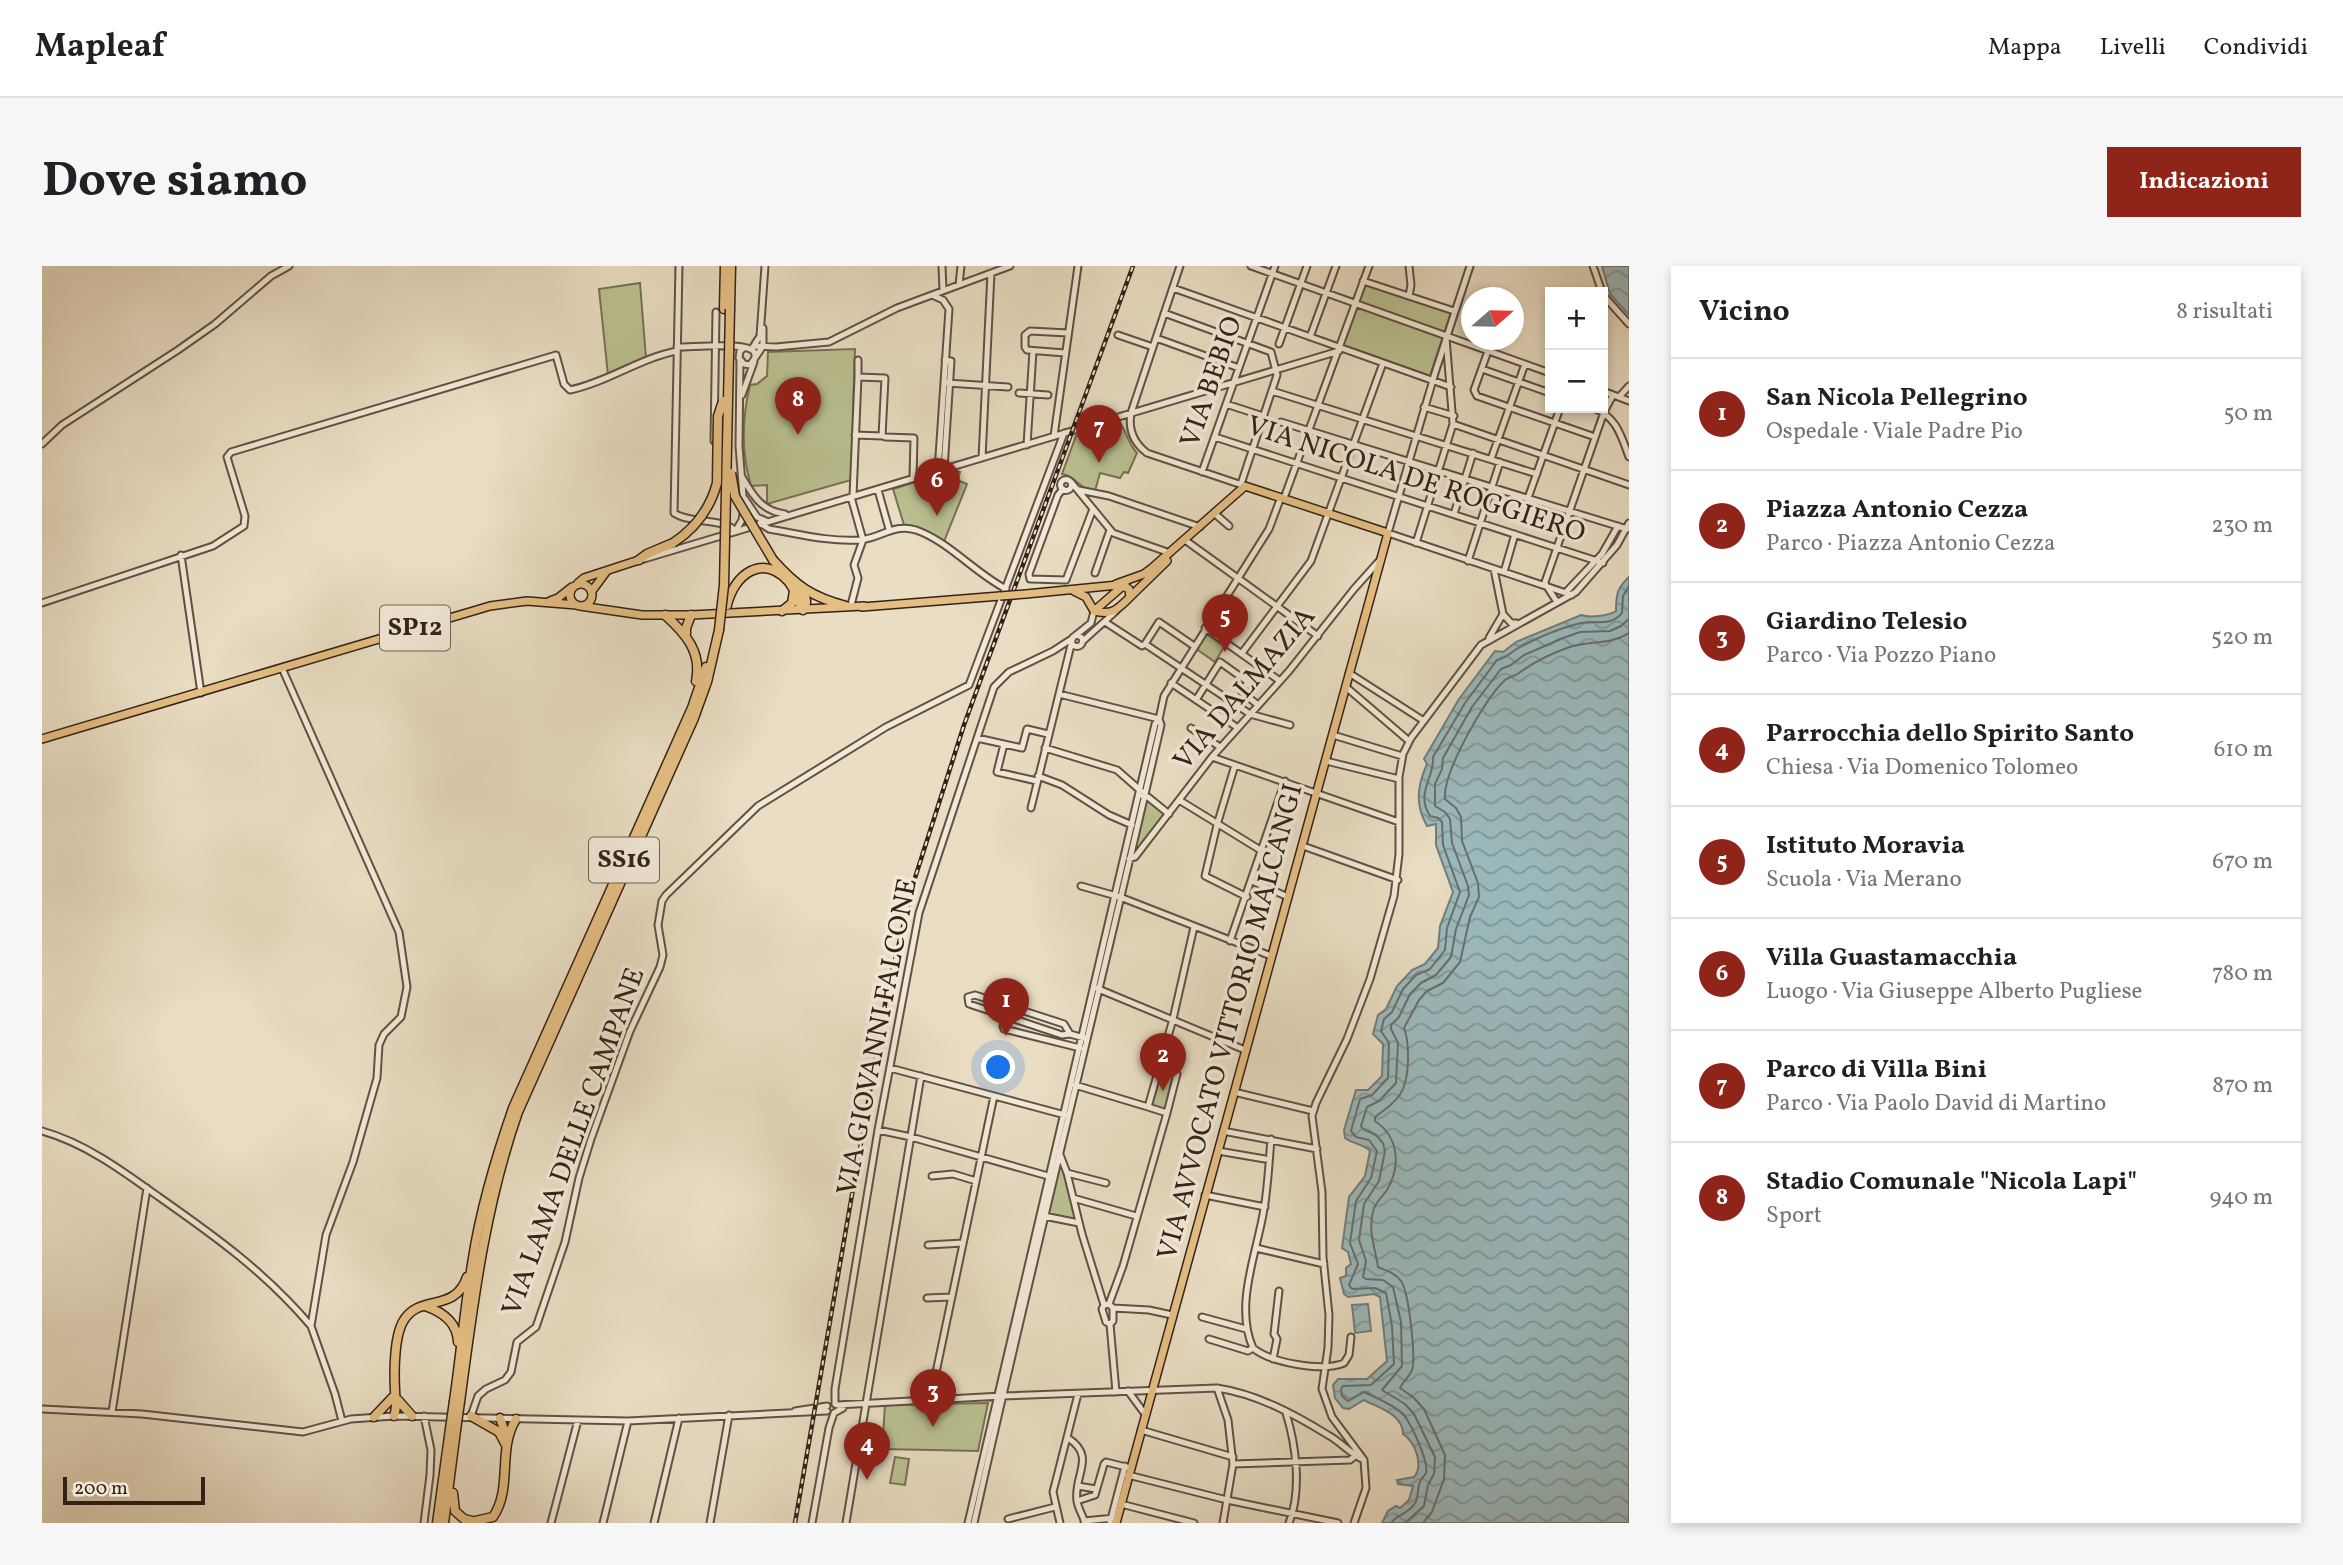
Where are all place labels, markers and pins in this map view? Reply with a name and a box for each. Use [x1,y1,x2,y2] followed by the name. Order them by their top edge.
[775,377,821,435] pin: 8
[1076,405,1122,463] pin: 7
[914,458,960,516] pin: 6
[1202,594,1248,652] pin: 5
[983,978,1029,1036] pin: 1
[1140,1033,1186,1091] pin: 2
[910,1369,956,1427] pin: 3
[844,1422,890,1480] pin: 4

